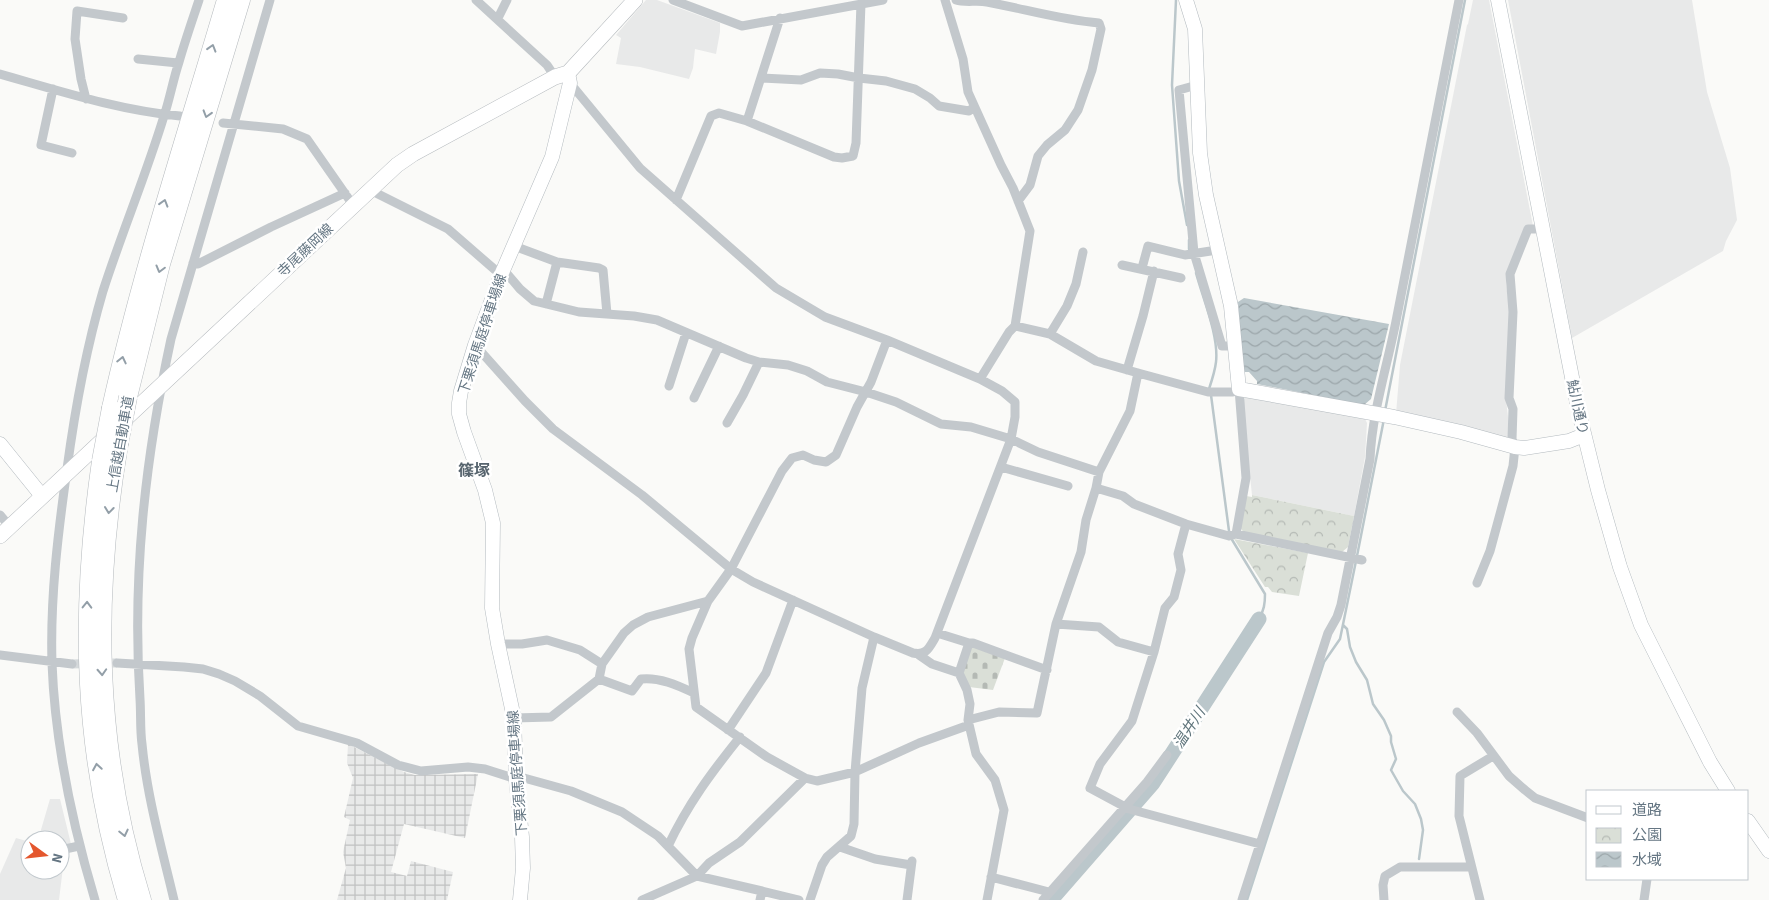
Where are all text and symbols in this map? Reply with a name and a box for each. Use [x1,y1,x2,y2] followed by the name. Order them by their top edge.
[206,44,216,53] one-way arrow
[202,109,212,117] one-way arrow
[158,200,168,208] one-way arrow
[273,220,338,282] street label: 寺尾藤岡線
[155,265,165,273] one-way arrow
[454,271,512,397] street label: 下栗須馬庭停車場線
[116,356,127,365] one-way arrow
[1561,378,1593,437] street label: 鮎川通り
[103,394,139,494] street label: 上信越自動車道
[458,460,490,482] district label: 篠塚
[104,506,115,514] one-way arrow
[82,601,92,609] one-way arrow
[97,668,108,676] one-way arrow
[1168,702,1212,753] water label: 温井川
[504,709,532,836] street label: 下栗須馬庭停車場線
[92,763,102,772] one-way arrow
[1586,790,1749,880] legend
[1632,800,1662,821] text: 道路
[1632,825,1662,846] text: 公園
[118,828,129,837] one-way arrow
[20,830,70,880] north arrow
[1632,850,1662,871] text: 水域
[46,851,67,865] text: N

